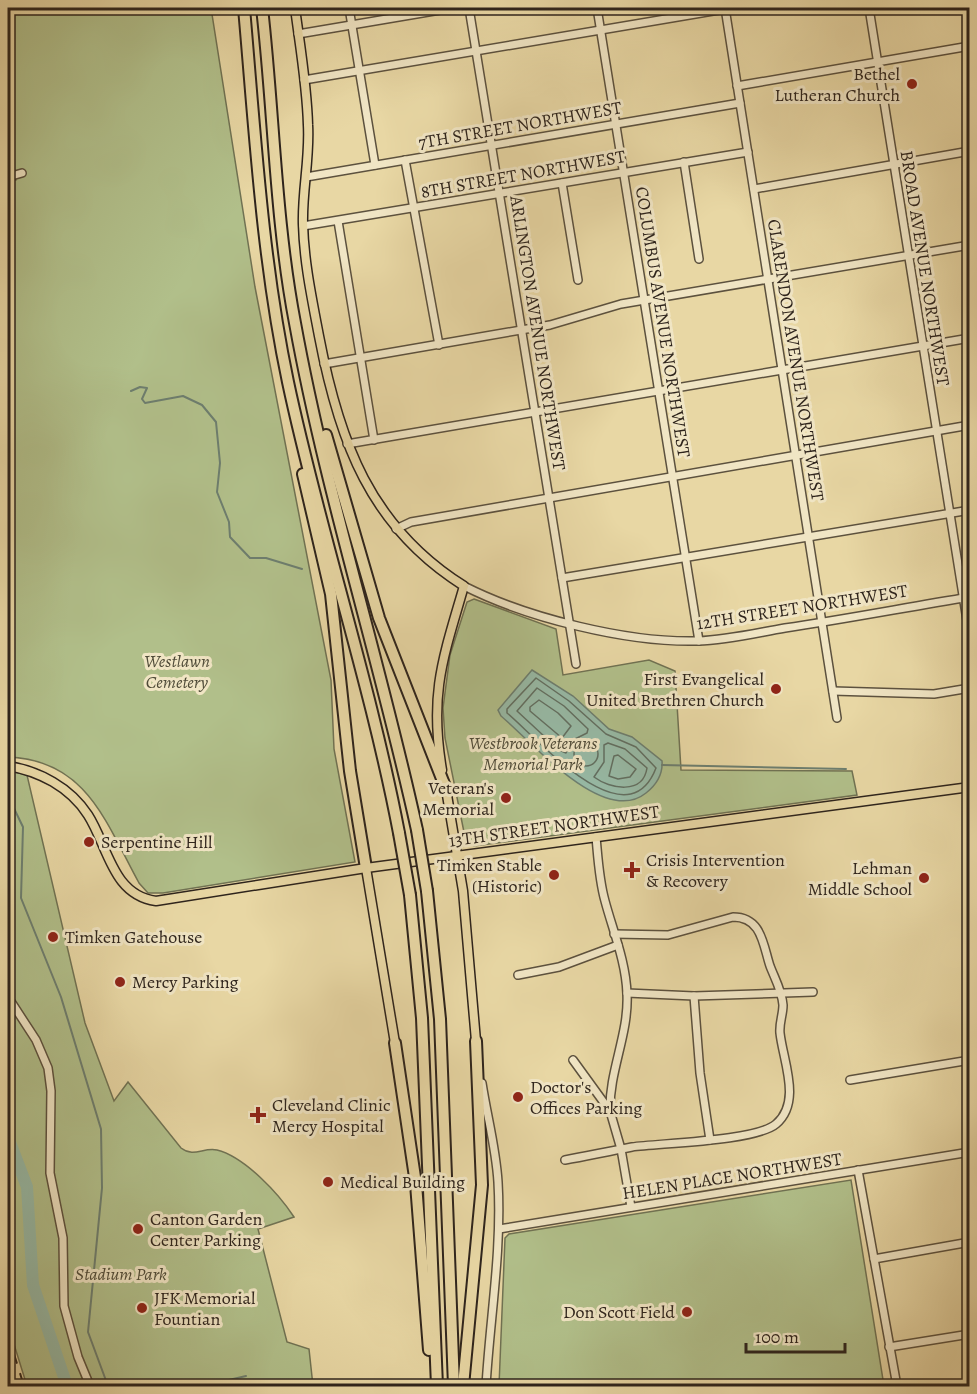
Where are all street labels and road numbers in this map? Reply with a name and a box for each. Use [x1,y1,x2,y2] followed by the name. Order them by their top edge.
[416,95,624,155] street label: 7TH STREET NORTHWEST
[419,144,627,204] street label: 8TH STREET NORTHWEST
[895,149,955,388] street label: BROAD AVENUE NORTHWEST
[630,185,696,459] street label: COLUMBUS AVENUE NORTHWEST
[504,193,572,472] street label: ARLINGTON AVENUE NORTHWEST
[762,217,830,503] street label: CLARENDON AVENUE NORTHWEST
[695,578,909,636] street label: 12TH STREET NORTHWEST
[447,799,661,853] street label: 13TH STREET NORTHWEST
[620,1147,844,1205] street label: HELEN PLACE NORTHWEST

